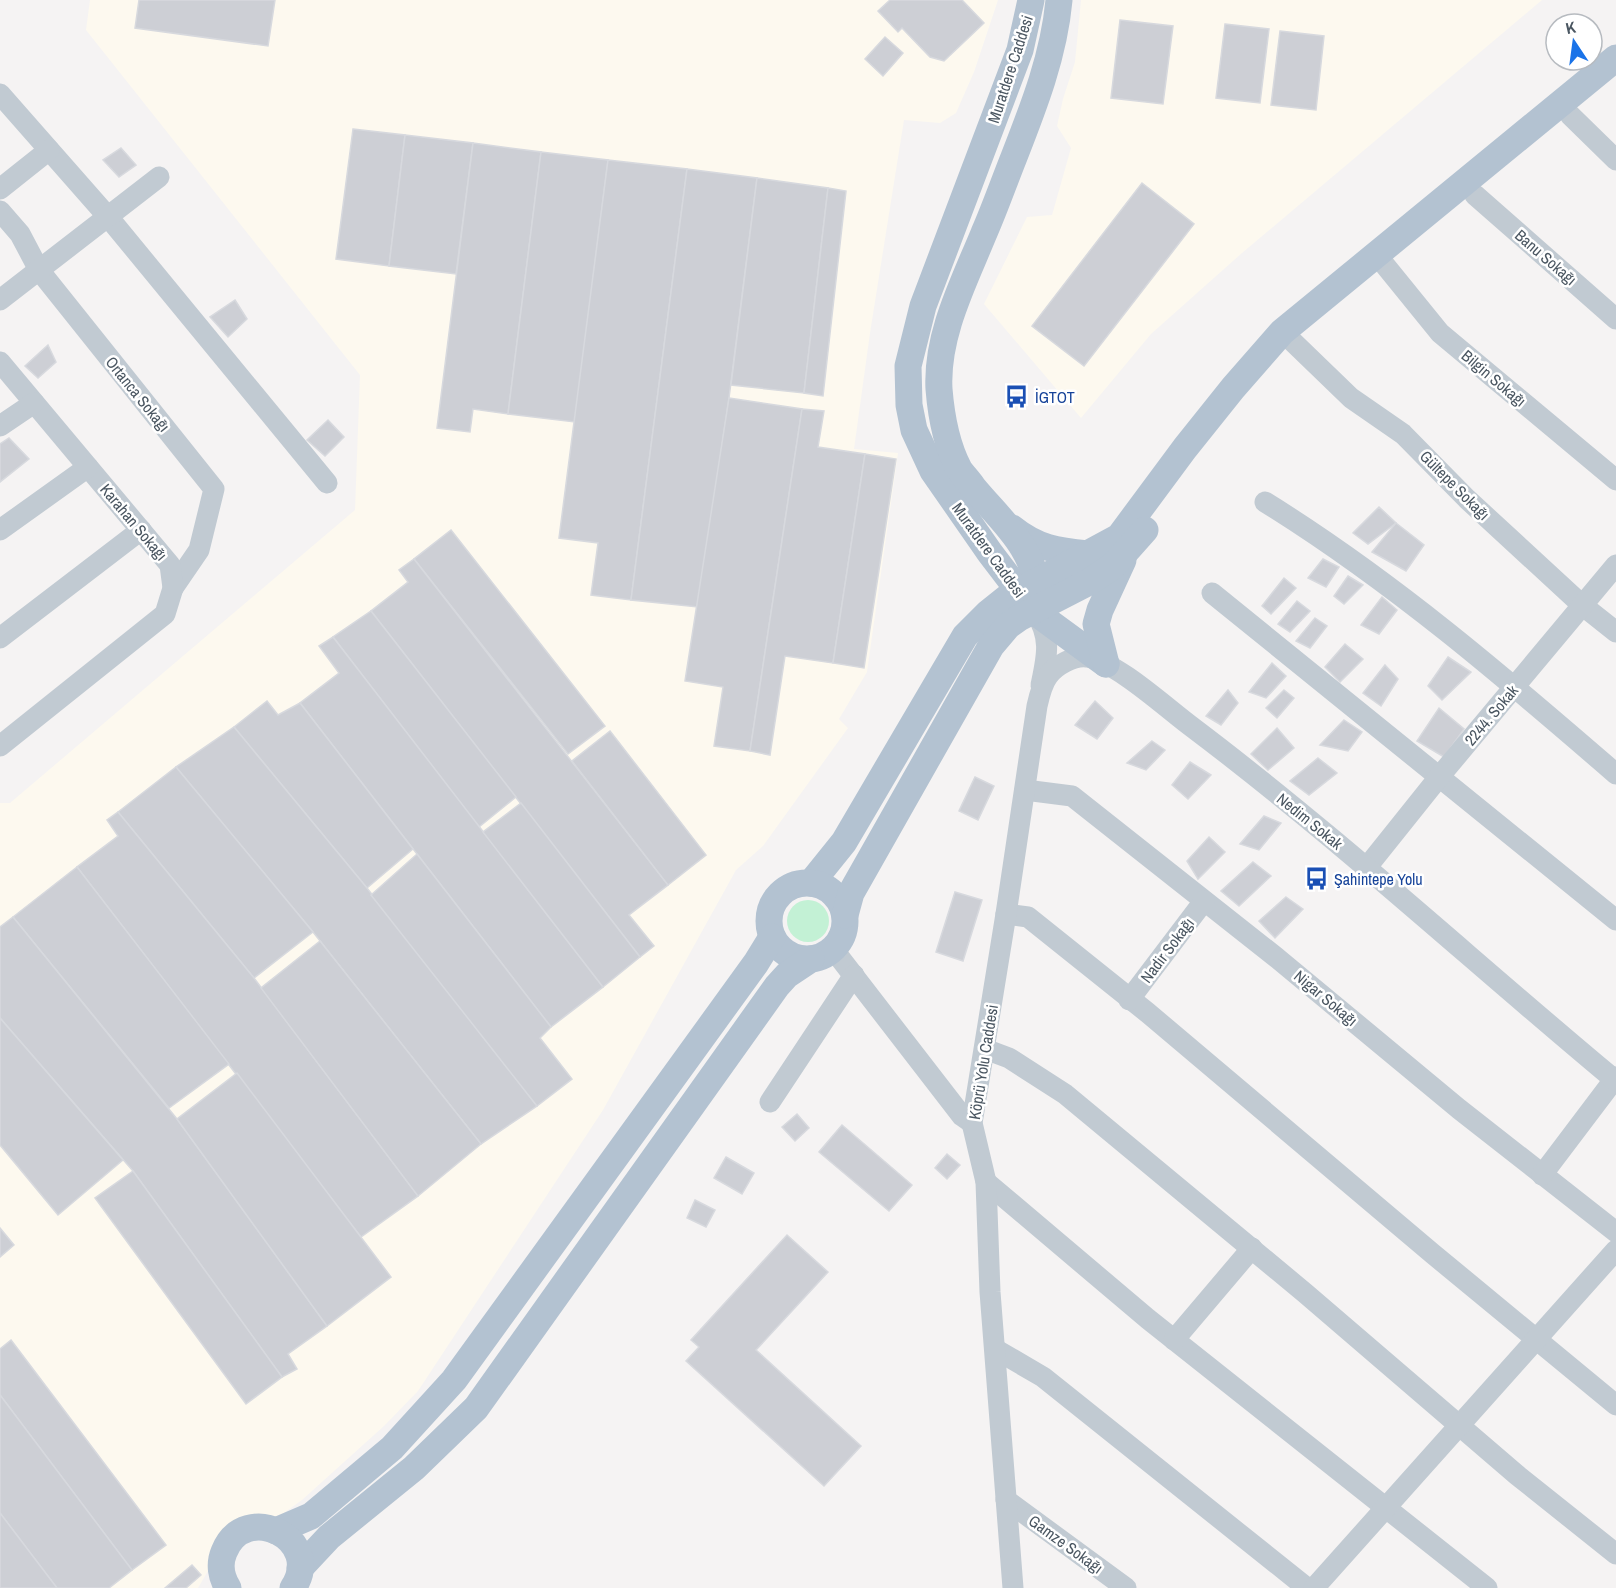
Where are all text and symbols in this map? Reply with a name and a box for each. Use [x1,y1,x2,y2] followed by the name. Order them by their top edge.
[982,12,1038,126] street label: Muratdere Caddesi
[1544,12,1604,72] north arrow
[1564,15,1578,39] text: K
[1510,224,1582,290] street label: Banu Sokağı
[1457,344,1531,412] street label: Bilgin Sokağı
[101,352,175,436] street label: Ortanca Sokağı
[1004,384,1030,410] bus stop icon: İGTOT
[1035,386,1075,408] place label: İGTOT
[1415,445,1495,525] street label: Gültepe Sokağı
[95,479,173,565] street label: Karahan Sokağı
[947,498,1031,602] street label: Muratdere Caddesi
[1459,680,1523,750] street label: 2244. Sokak
[1272,788,1348,855] street label: Nedim Sokak
[1303,866,1329,892] bus stop icon: Şahintepe Yolu
[1334,868,1422,890] place label: Şahintepe Yolu
[1135,913,1199,987] street label: Nadir Sokağı
[1290,965,1362,1031] street label: Nigar Sokağı
[963,1003,1003,1121] street label: Köprü Yolu Caddesi
[1024,1510,1108,1578] street label: Gamze Sokağı

